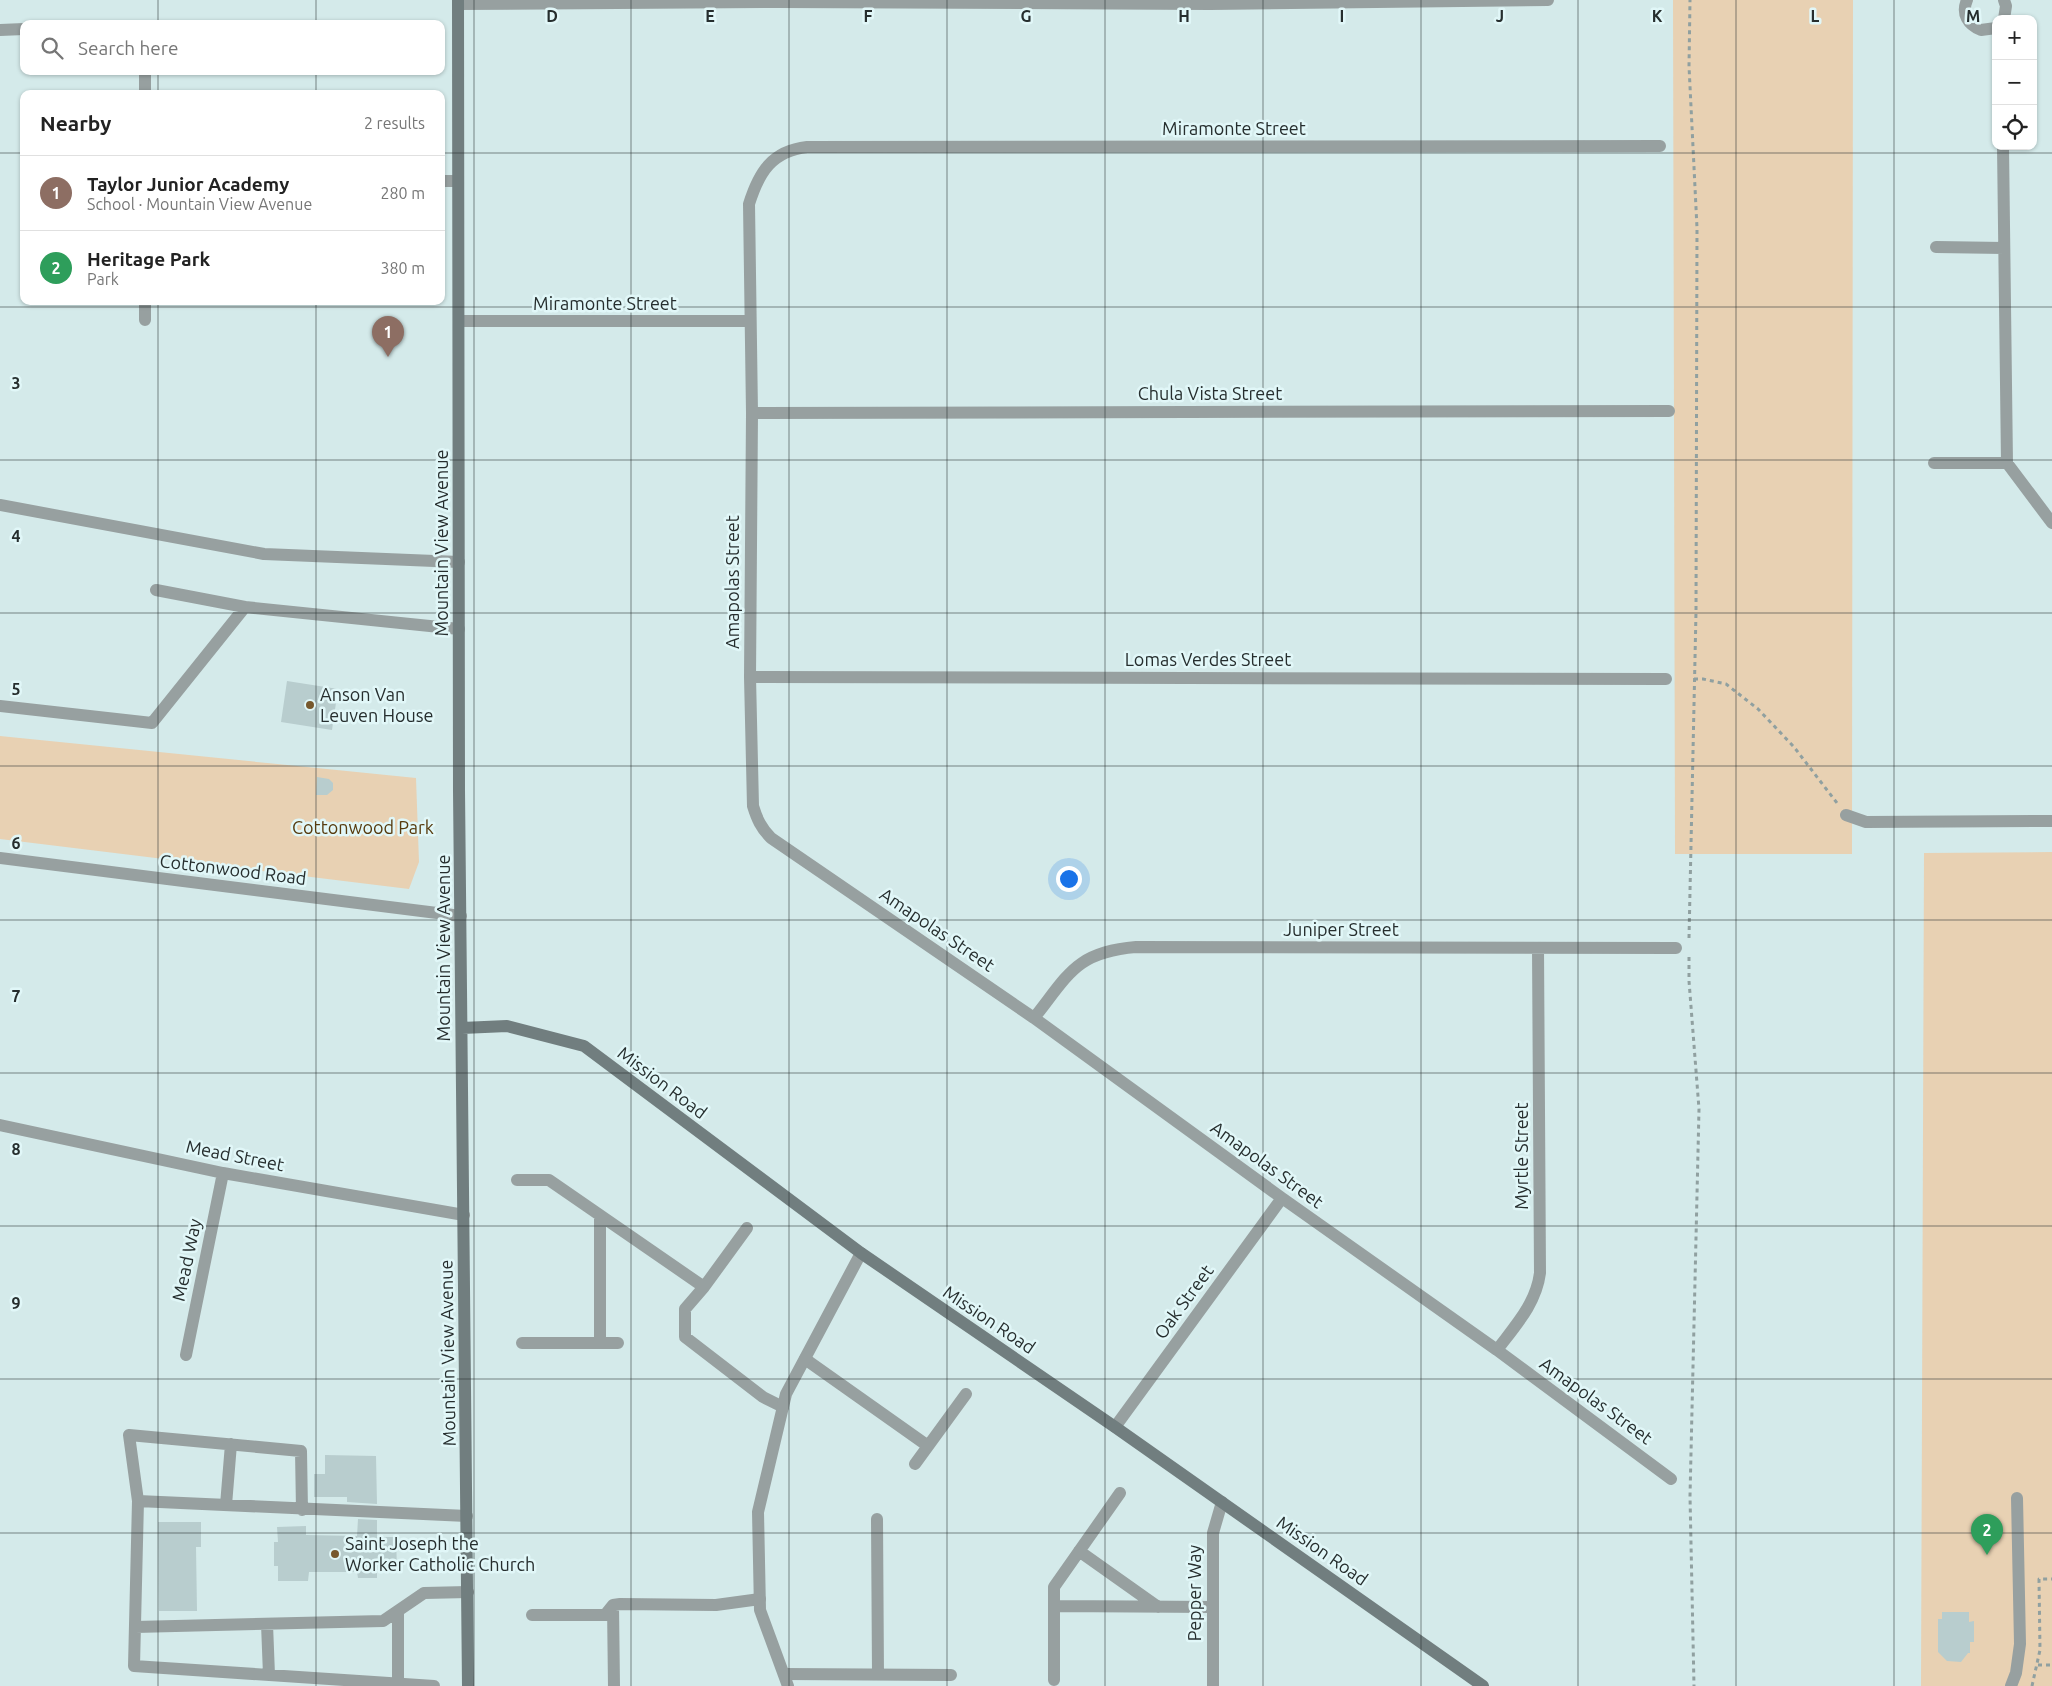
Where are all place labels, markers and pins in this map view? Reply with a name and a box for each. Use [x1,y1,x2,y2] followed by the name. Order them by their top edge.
[372,316,404,357] pin: 1
[320,684,434,725] place label: Anson Van Leuven House
[304,699,316,711] marker: Anson Van Leuven House
[1971,1514,2003,1555] pin: 2
[345,1533,535,1574] place label: Saint Joseph the Worker Catholic Church
[329,1548,341,1560] marker: Saint Joseph the Worker Catholic Church

